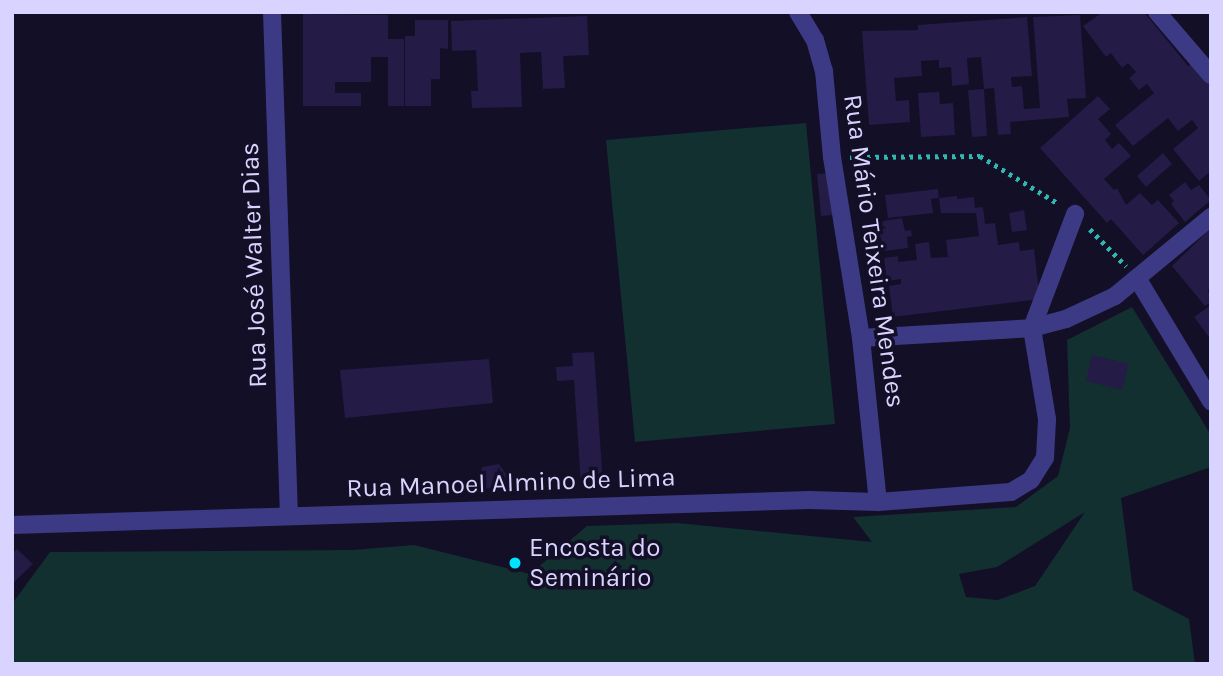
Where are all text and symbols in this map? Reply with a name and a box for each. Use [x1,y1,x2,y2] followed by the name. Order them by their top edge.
[837,92,911,410] street label: Rua Mário Teixeira Mendes
[234,142,274,388] street label: Rua José Walter Dias
[346,462,676,504] street label: Rua Manoel Almino de Lima
[529,532,660,594] place label: Encosta do Seminário
[507,555,523,571] marker: Encosta do Seminário

